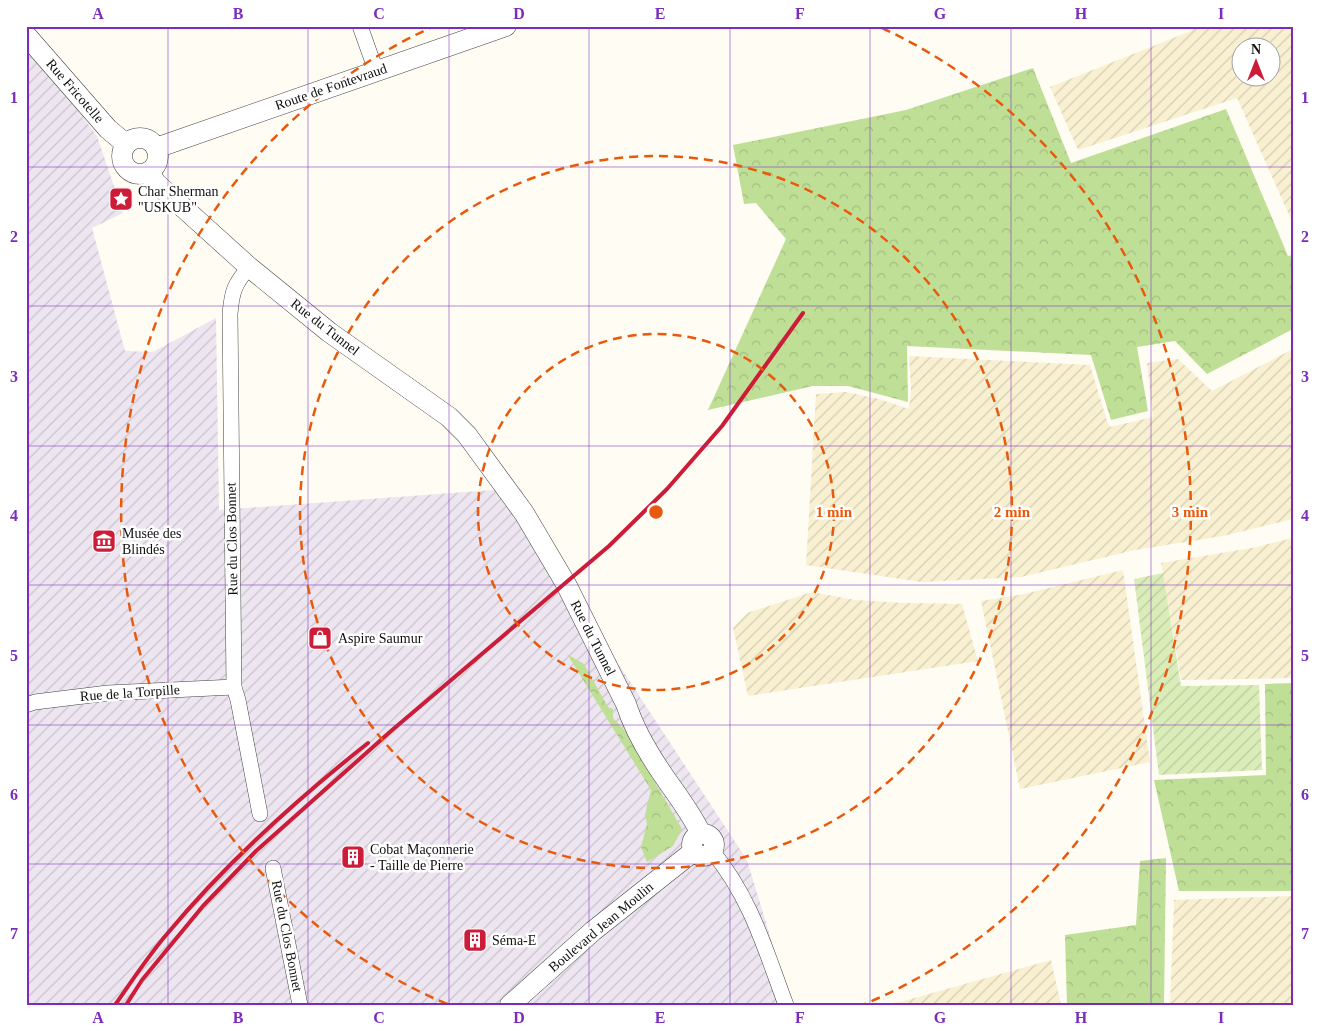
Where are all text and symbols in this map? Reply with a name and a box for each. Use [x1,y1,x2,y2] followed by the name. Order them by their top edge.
[92,5,104,22] text: A
[233,5,244,22] text: B
[373,5,385,22] text: C
[513,5,525,22] text: D
[655,5,665,22] text: E
[795,5,805,22] text: F
[934,5,947,22] text: G
[1075,5,1088,22] text: H
[1218,5,1224,22] text: I
[1232,38,1282,88] north arrow
[1251,42,1261,57] text: N
[43,56,107,126] street label: Rue Fricotelle
[273,61,389,113] street label: Route de Fontevraud
[10,89,18,106] text: 1
[1301,89,1309,106] text: 1
[138,184,218,215] place label: Char Sherman "USKUB"
[108,186,134,212] place icon: Char Sherman "USKUB"
[10,228,18,245] text: 2
[1301,228,1309,245] text: 2
[288,296,362,358] street label: Rue du Tunnel
[10,368,18,385] text: 3
[1301,368,1309,385] text: 3
[224,482,240,596] street label: Rue du Clos Bonnet
[647,503,665,521] centre of rings
[816,504,853,520] text: 1 min
[994,504,1031,520] text: 2 min
[1172,504,1209,520] text: 3 min
[10,507,18,524] text: 4
[1301,507,1309,524] text: 4
[122,526,182,557] place label: Musée des Blindés
[91,528,117,554] museum icon: Musée des Blindés
[568,598,618,678] street label: Rue du Tunnel
[307,625,333,651] shop icon: Aspire Saumur
[338,631,423,646] place label: Aspire Saumur
[10,647,18,664] text: 5
[1301,647,1309,664] text: 5
[79,682,181,704] street label: Rue de la Torpille
[10,786,18,803] text: 6
[1301,786,1309,803] text: 6
[370,842,474,873] place label: Cobat Maçonnerie - Taille de Pierre
[340,844,366,870] building icon: Cobat Maçonnerie - Taille de Pierre
[269,879,305,993] street label: Rue du Clos Bonnet
[546,879,656,975] street label: Boulevard Jean Moulin
[10,925,18,942] text: 7
[1301,925,1309,942] text: 7
[462,927,488,953] building icon: Séma-E
[492,933,536,948] place label: Séma-E
[92,1009,104,1026] text: A
[233,1009,244,1026] text: B
[373,1009,385,1026] text: C
[513,1009,525,1026] text: D
[655,1009,665,1026] text: E
[795,1009,805,1026] text: F
[934,1009,947,1026] text: G
[1075,1009,1088,1026] text: H
[1218,1009,1224,1026] text: I

